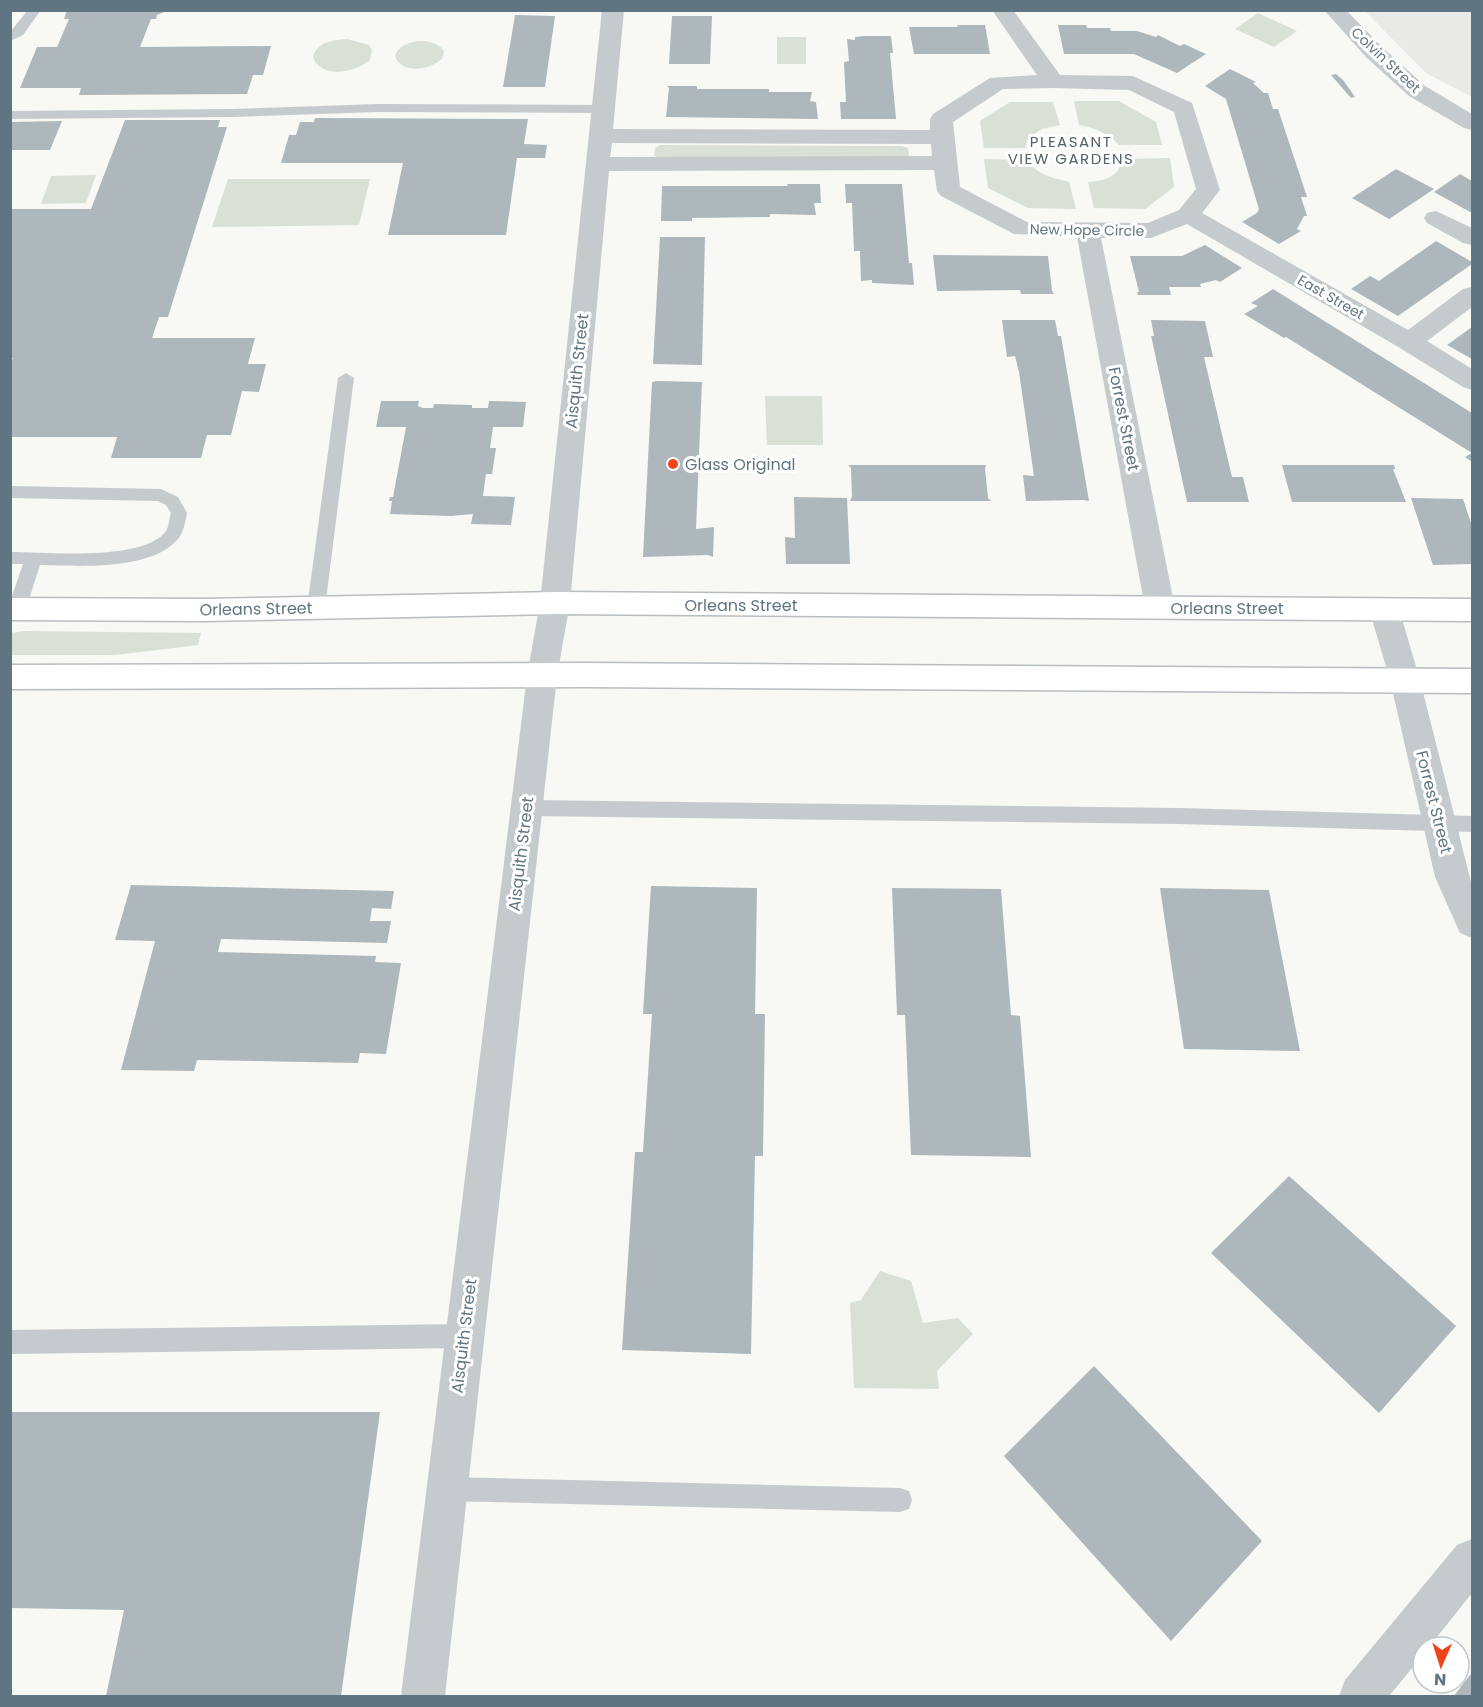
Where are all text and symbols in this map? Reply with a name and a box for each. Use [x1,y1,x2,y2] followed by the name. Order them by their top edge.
[1347,23,1425,97] street label: Colvin Street
[1008,131,1134,169] district label: PLEASANT VIEW GARDENS
[1030,219,1145,241] street label: New Hope Circle
[1294,270,1368,324] street label: East Street
[560,312,594,430] street label: Aisquith Street
[1103,365,1145,473] street label: Forrest Street
[685,453,795,476] place label: Glass Original
[666,457,680,471] marker: Glass Original
[685,594,798,617] street label: Orleans Street
[199,597,313,621] street label: Orleans Street
[1171,597,1284,620] street label: Orleans Street
[1410,748,1458,856] street label: Forrest Street
[503,795,539,913] street label: Aisquith Street
[446,1277,482,1395] street label: Aisquith Street
[1411,1635,1471,1695] north arrow
[1434,1668,1447,1691] text: N

